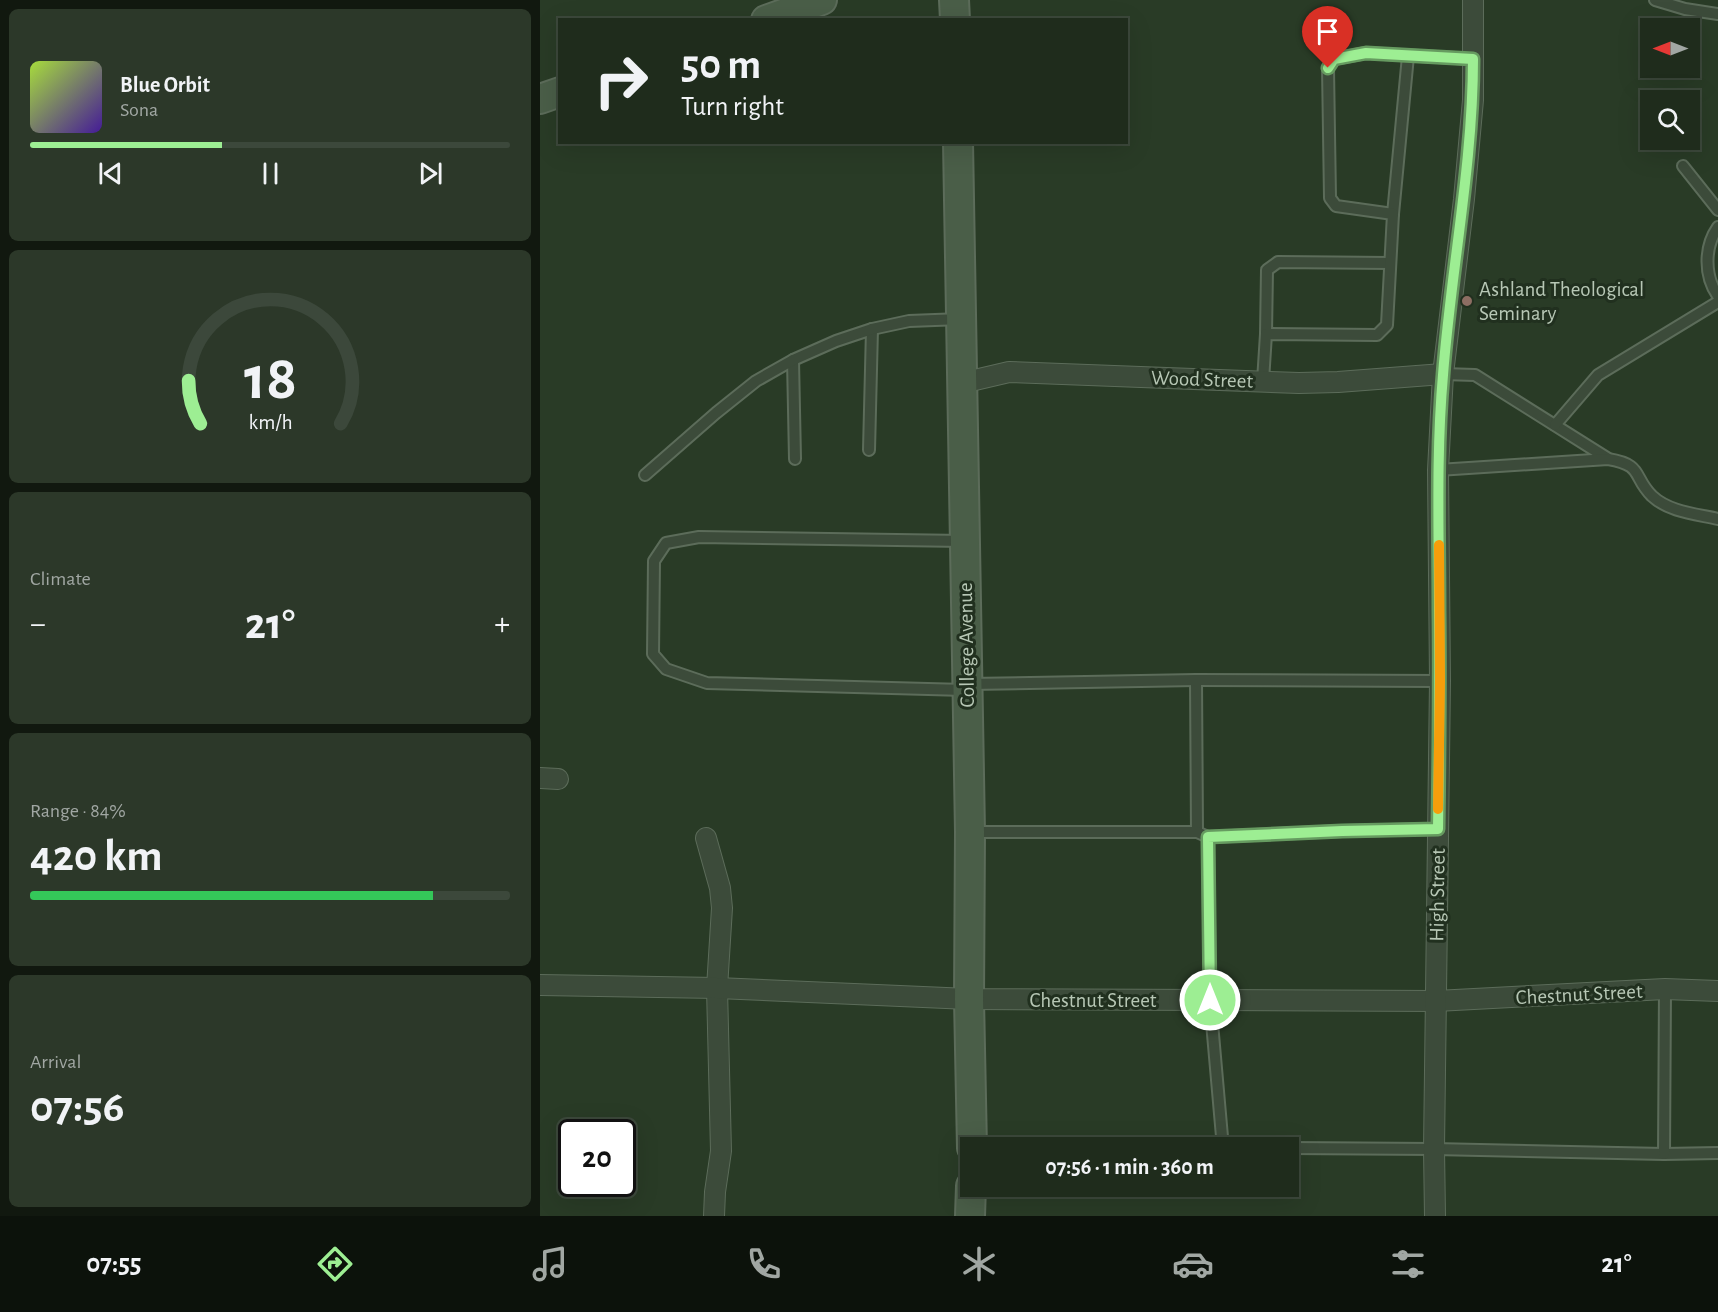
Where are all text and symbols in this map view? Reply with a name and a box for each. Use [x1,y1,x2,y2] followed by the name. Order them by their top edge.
[1302,6,1353,68] pin
[1311,15,1344,48] icon: arrive
[1640,18,1700,78] north arrow
[1640,18,1700,150] map controls
[582,42,660,120] icon: right
[681,44,761,86] text: 50 m
[120,74,210,96] text: Blue Orbit
[1640,90,1700,150] button: search
[681,93,784,120] text: Turn right
[120,100,158,120] text: Sona
[94,157,127,190] icon: previous
[254,157,287,190] icon: pause
[414,157,447,190] icon: next
[1479,279,1644,324] place label: Ashland Theological Seminary
[1460,294,1474,308] marker: Ashland Theological Seminary
[243,348,297,410] text: 18
[1151,367,1254,392] street label: Wood Street
[248,412,292,433] text: km/h
[30,569,91,589] text: Climate
[955,582,978,708] street label: College Avenue
[245,602,295,647] text: 21°
[30,608,46,641] text: −
[494,608,510,641] text: +
[30,801,126,821] text: Range · 84%
[30,834,163,879] text: 420 km
[1426,848,1449,942] street label: High Street
[1178,968,1242,1032] position arrow
[1515,981,1643,1008] street label: Chestnut Street
[1029,990,1157,1011] street label: Chestnut Street
[30,1052,81,1072] text: Arrival
[30,1085,124,1130] text: 07:56
[558,1119,636,1197] speed limit sign: 20
[1045,1156,1214,1178] text: 07:56 · 1 min · 360 m
[314,1243,356,1285] icon: directions
[529,1243,571,1285] icon: music
[743,1243,785,1285] icon: phone
[958,1243,1000,1285] icon: climate
[1172,1243,1214,1285] icon: car
[1387,1243,1429,1285] icon: filters
[86,1250,142,1277] text: 07:55
[1601,1250,1632,1277] text: 21°

